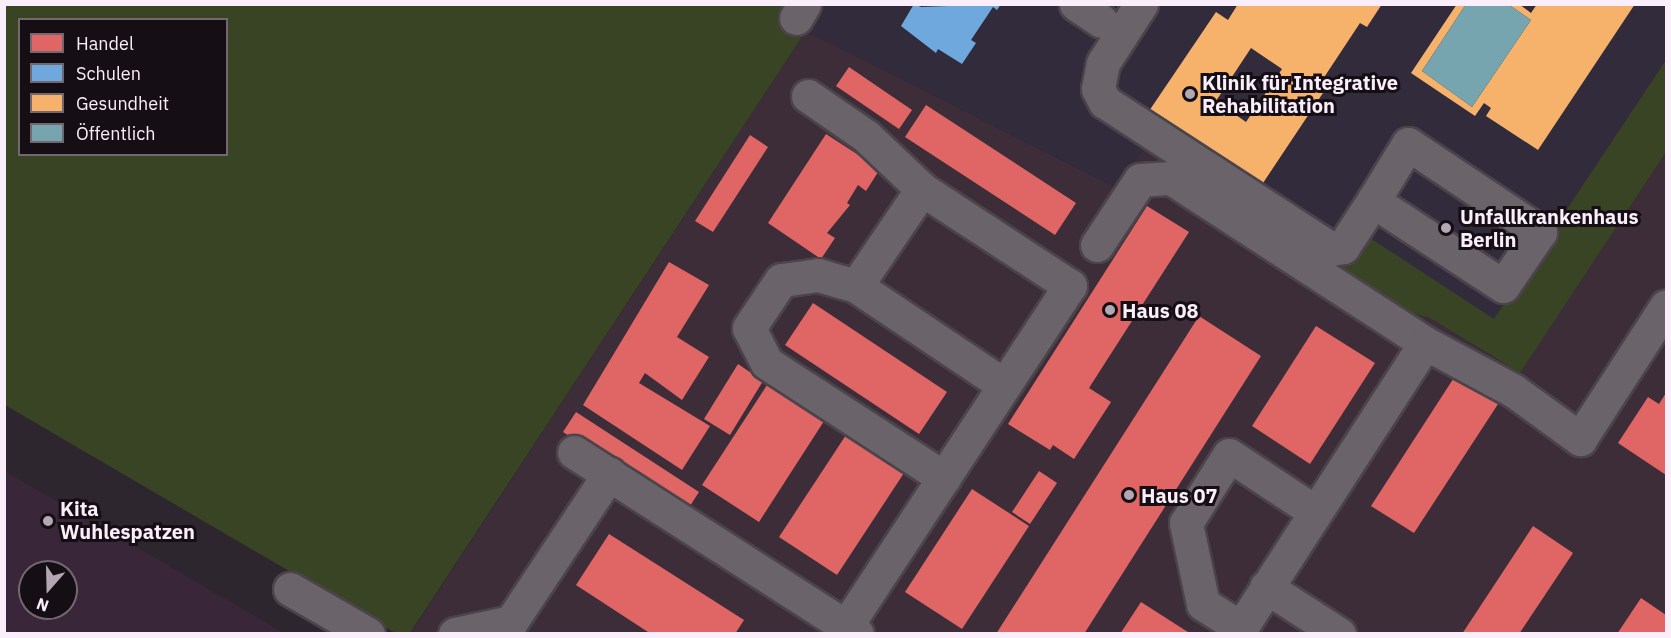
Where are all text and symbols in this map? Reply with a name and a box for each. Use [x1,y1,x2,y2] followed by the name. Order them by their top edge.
[18,18,228,156] legend
[76,32,134,55] text: Handel
[76,62,141,85] text: Schulen
[1202,70,1398,117] place label: Klinik für Integrative Rehabilitation
[1183,87,1197,101] marker: Klinik für Integrative Rehabilitation
[76,92,169,115] text: Gesundheit
[76,122,155,145] text: Öffentlich
[1460,204,1638,251] place label: Unfallkrankenhaus Berlin
[1437,219,1455,237] marker: Unfallkrankenhaus Berlin
[1122,298,1199,322] place label: Haus 08
[1103,303,1117,317] marker: Haus 08
[1141,483,1218,507] place label: Haus 07
[1122,488,1136,502] marker: Haus 07
[60,497,195,544] place label: Kita Wuhlespatzen
[41,514,55,528] marker: Kita Wuhlespatzen
[18,560,78,620] north arrow
[34,594,51,616] text: N

